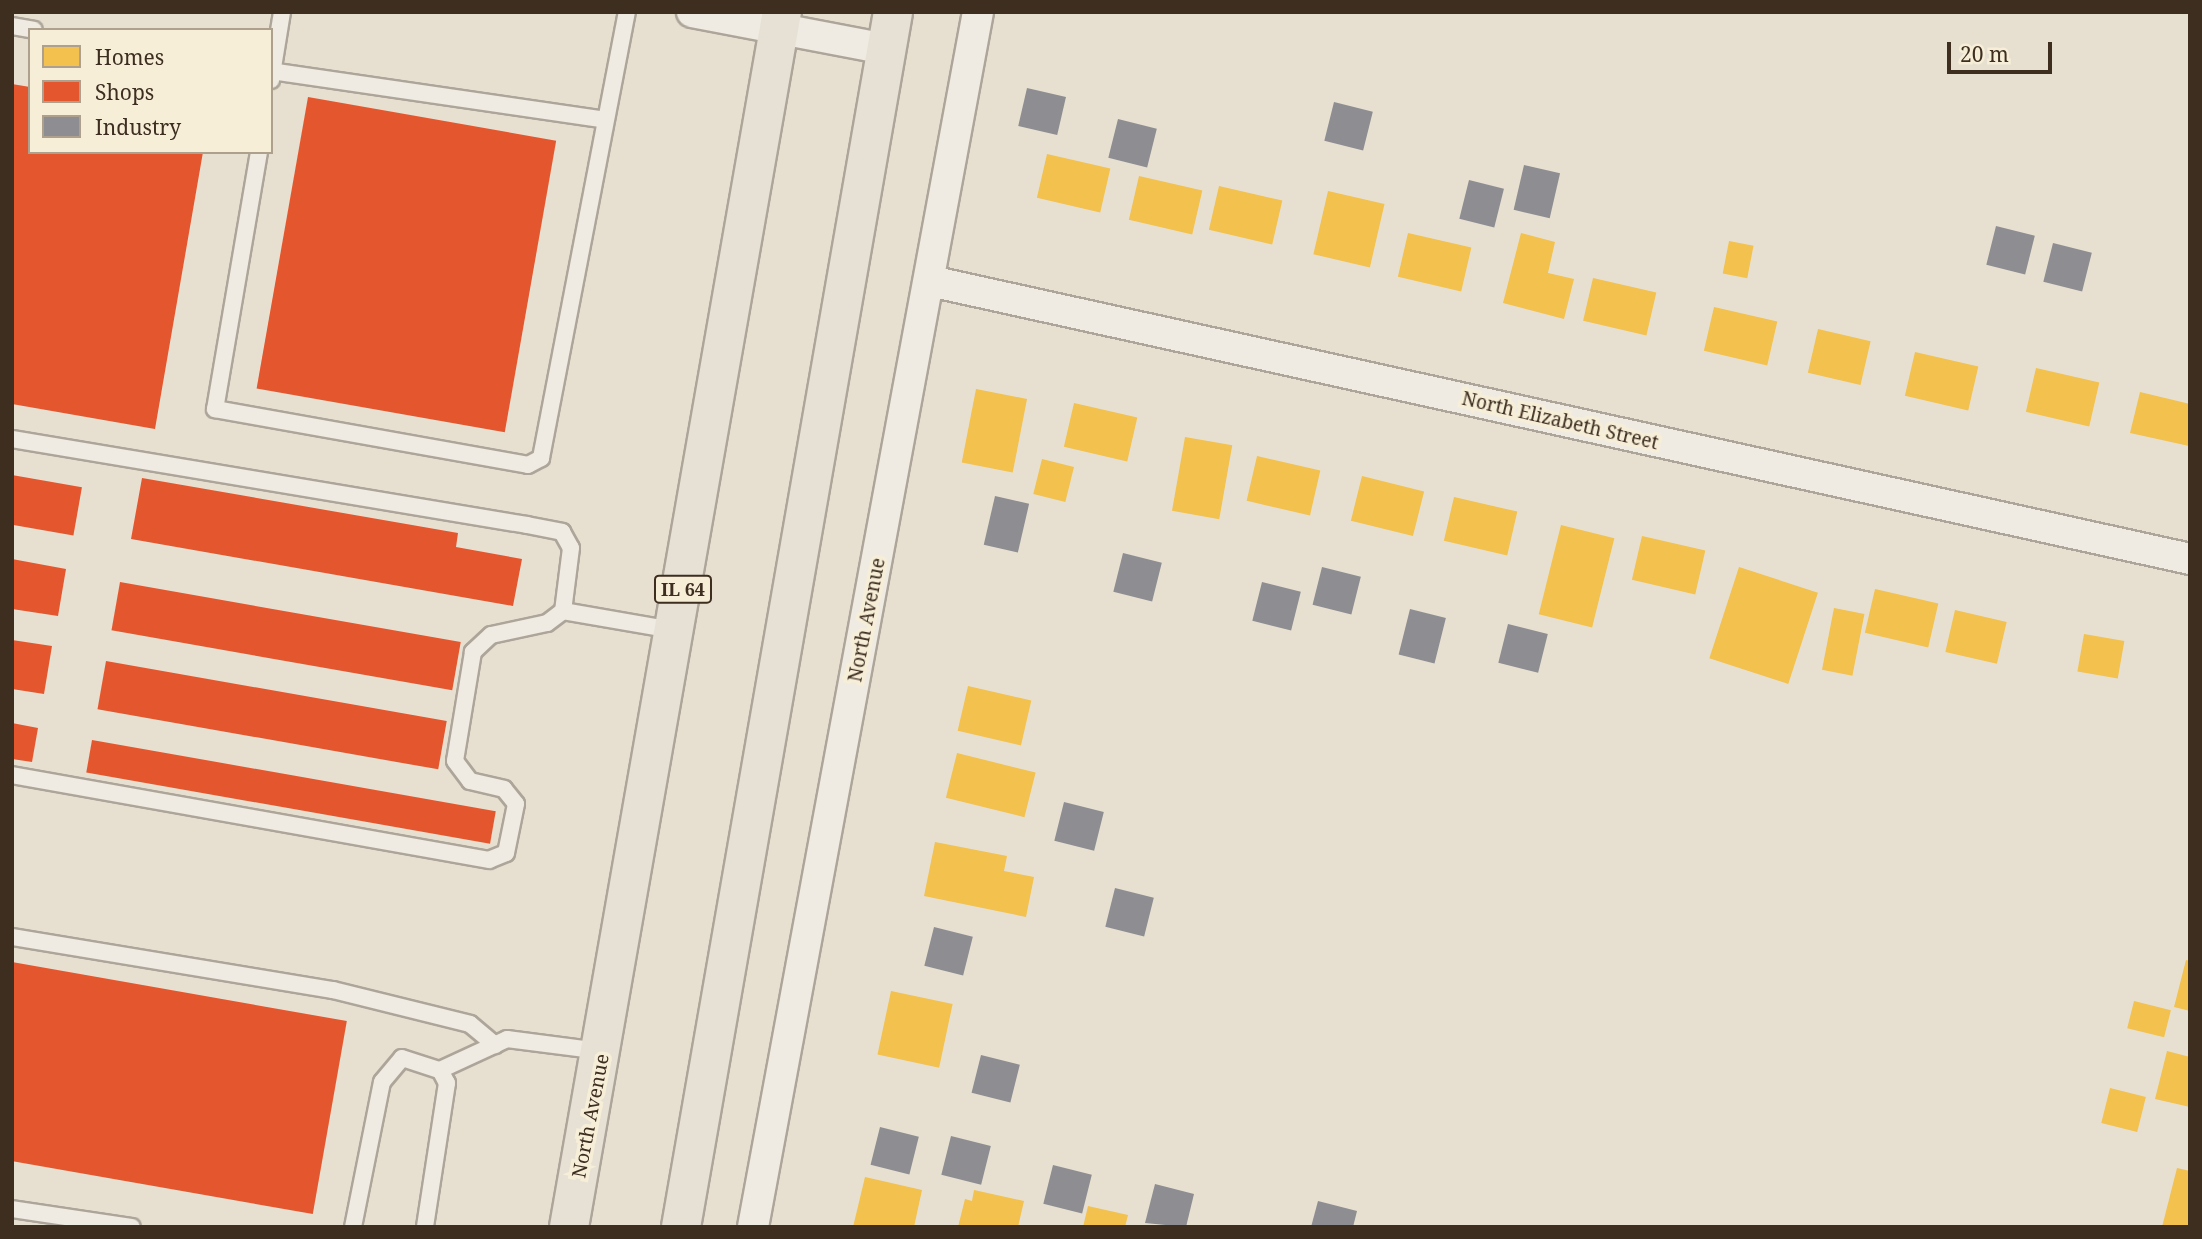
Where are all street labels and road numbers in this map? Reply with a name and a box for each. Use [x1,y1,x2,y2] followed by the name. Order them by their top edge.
[1460,387,1660,455] street label: North Elizabeth Street
[844,556,890,684] street label: North Avenue
[653,574,713,604] road number: IL 64
[568,1052,614,1180] street label: North Avenue

